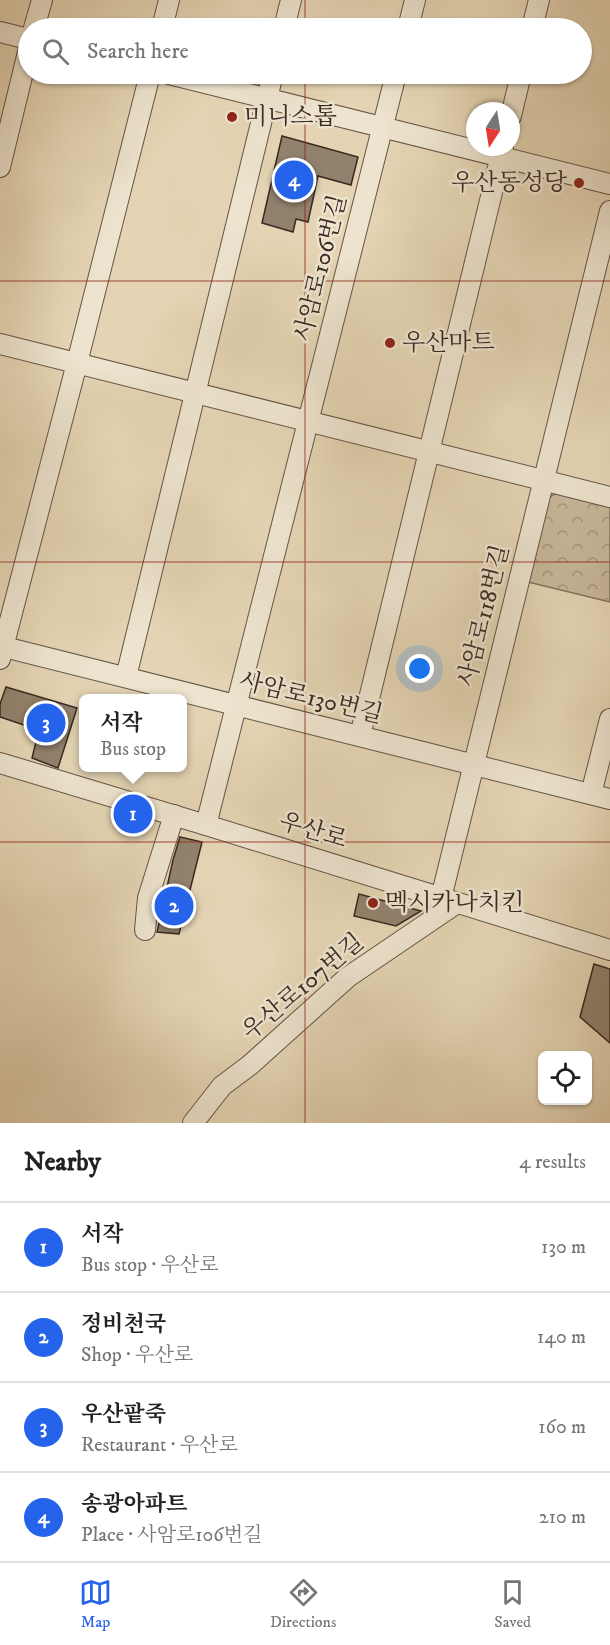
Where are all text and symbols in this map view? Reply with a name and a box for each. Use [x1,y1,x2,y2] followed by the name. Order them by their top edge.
[18,18,592,84] search box
[39,35,72,68] icon: search
[87,38,189,65] text: Search here
[244,102,337,132] place label: 미니스톱
[466,102,520,156] north arrow
[225,110,239,124] marker: 미니스톱
[274,158,314,202] pin: 4
[451,168,568,198] place label: 우산동성당
[572,176,586,190] marker: 우산동성당
[288,192,354,344] street label: 사암로106번길
[402,328,495,358] place label: 우산마트
[383,336,397,350] marker: 우산마트
[452,542,516,690] street label: 사암로118번길
[405,654,434,683] your location
[236,666,386,730] street label: 사암로130번길
[79,694,187,772] popup
[26,700,66,746] pin: 3
[100,710,142,737] text: 서작
[100,737,166,762] text: Bus stop
[114,792,152,836] pin: 1
[275,806,351,856] street label: 우산로
[154,884,194,928] pin: 2
[385,888,524,918] place label: 멕시카나치킨
[366,896,380,910] marker: 멕시카나치킨
[236,927,370,1047] street label: 우산로107번길
[538,1051,592,1105] map controls
[538,1051,592,1105] button: locate
[24,1146,101,1179] text: Nearby
[519,1150,586,1175] text: 4 results
[81,1221,124,1248] text: 서작
[40,1235,47,1260] text: 1
[541,1235,586,1260] text: 130 m
[81,1253,218,1278] text: Bus stop · 우산로
[81,1311,166,1338] text: 정비천국
[39,1325,48,1350] text: 2
[537,1325,586,1350] text: 140 m
[81,1343,193,1368] text: Shop · 우산로
[81,1401,166,1428] text: 우산팥죽
[40,1415,47,1440] text: 3
[538,1415,586,1440] text: 160 m
[81,1433,238,1458] text: Restaurant · 우산로
[81,1491,187,1518] text: 송광아파트
[38,1505,49,1530] text: 4
[539,1505,586,1530] text: 210 m
[81,1523,262,1548] text: Place · 사암로106번길
[79,1576,112,1632] tab: Map
[270,1576,336,1632] tab: Directions
[494,1576,531,1632] tab: Saved

